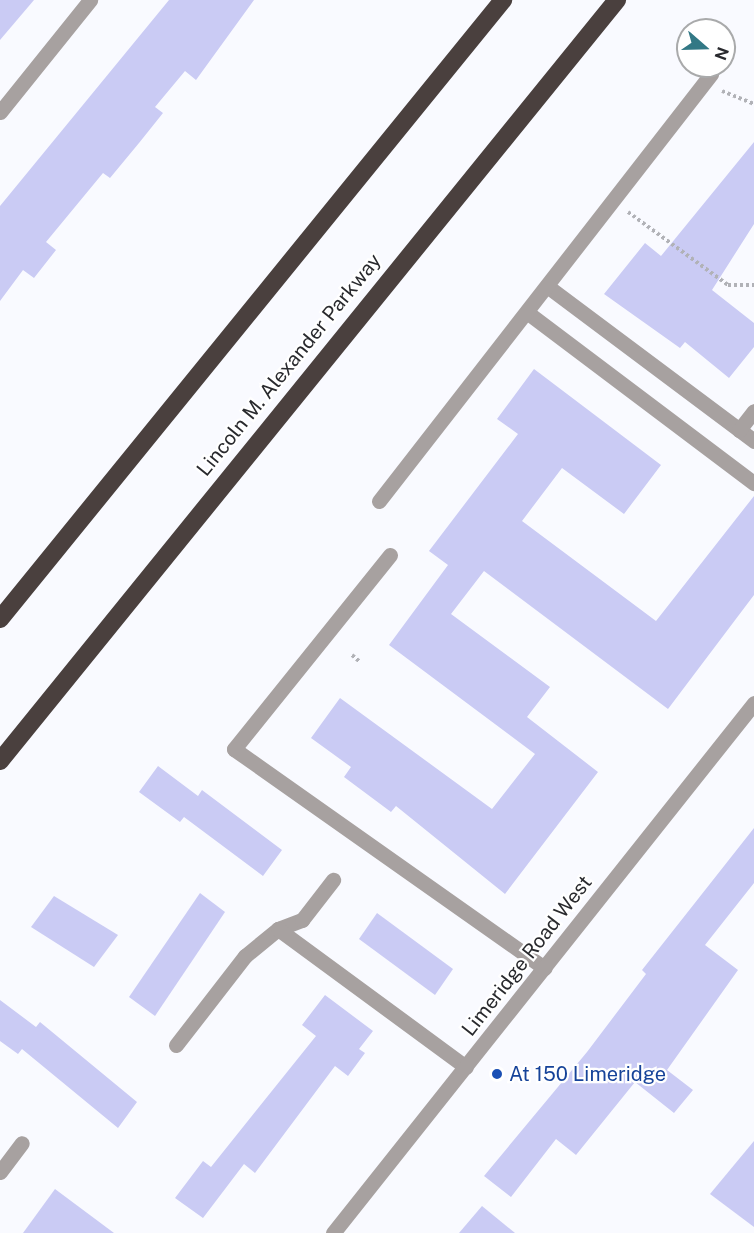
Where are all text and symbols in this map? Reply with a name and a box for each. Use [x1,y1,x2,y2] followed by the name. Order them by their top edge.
[676,18,736,78] north arrow
[710,45,733,63] text: N
[192,249,386,481] street label: Lincoln M. Alexander Parkway
[457,871,597,1041] street label: Limeridge Road West
[509,1062,666,1086] place label: At 150 Limeridge
[490,1067,504,1081] marker: At 150 Limeridge

